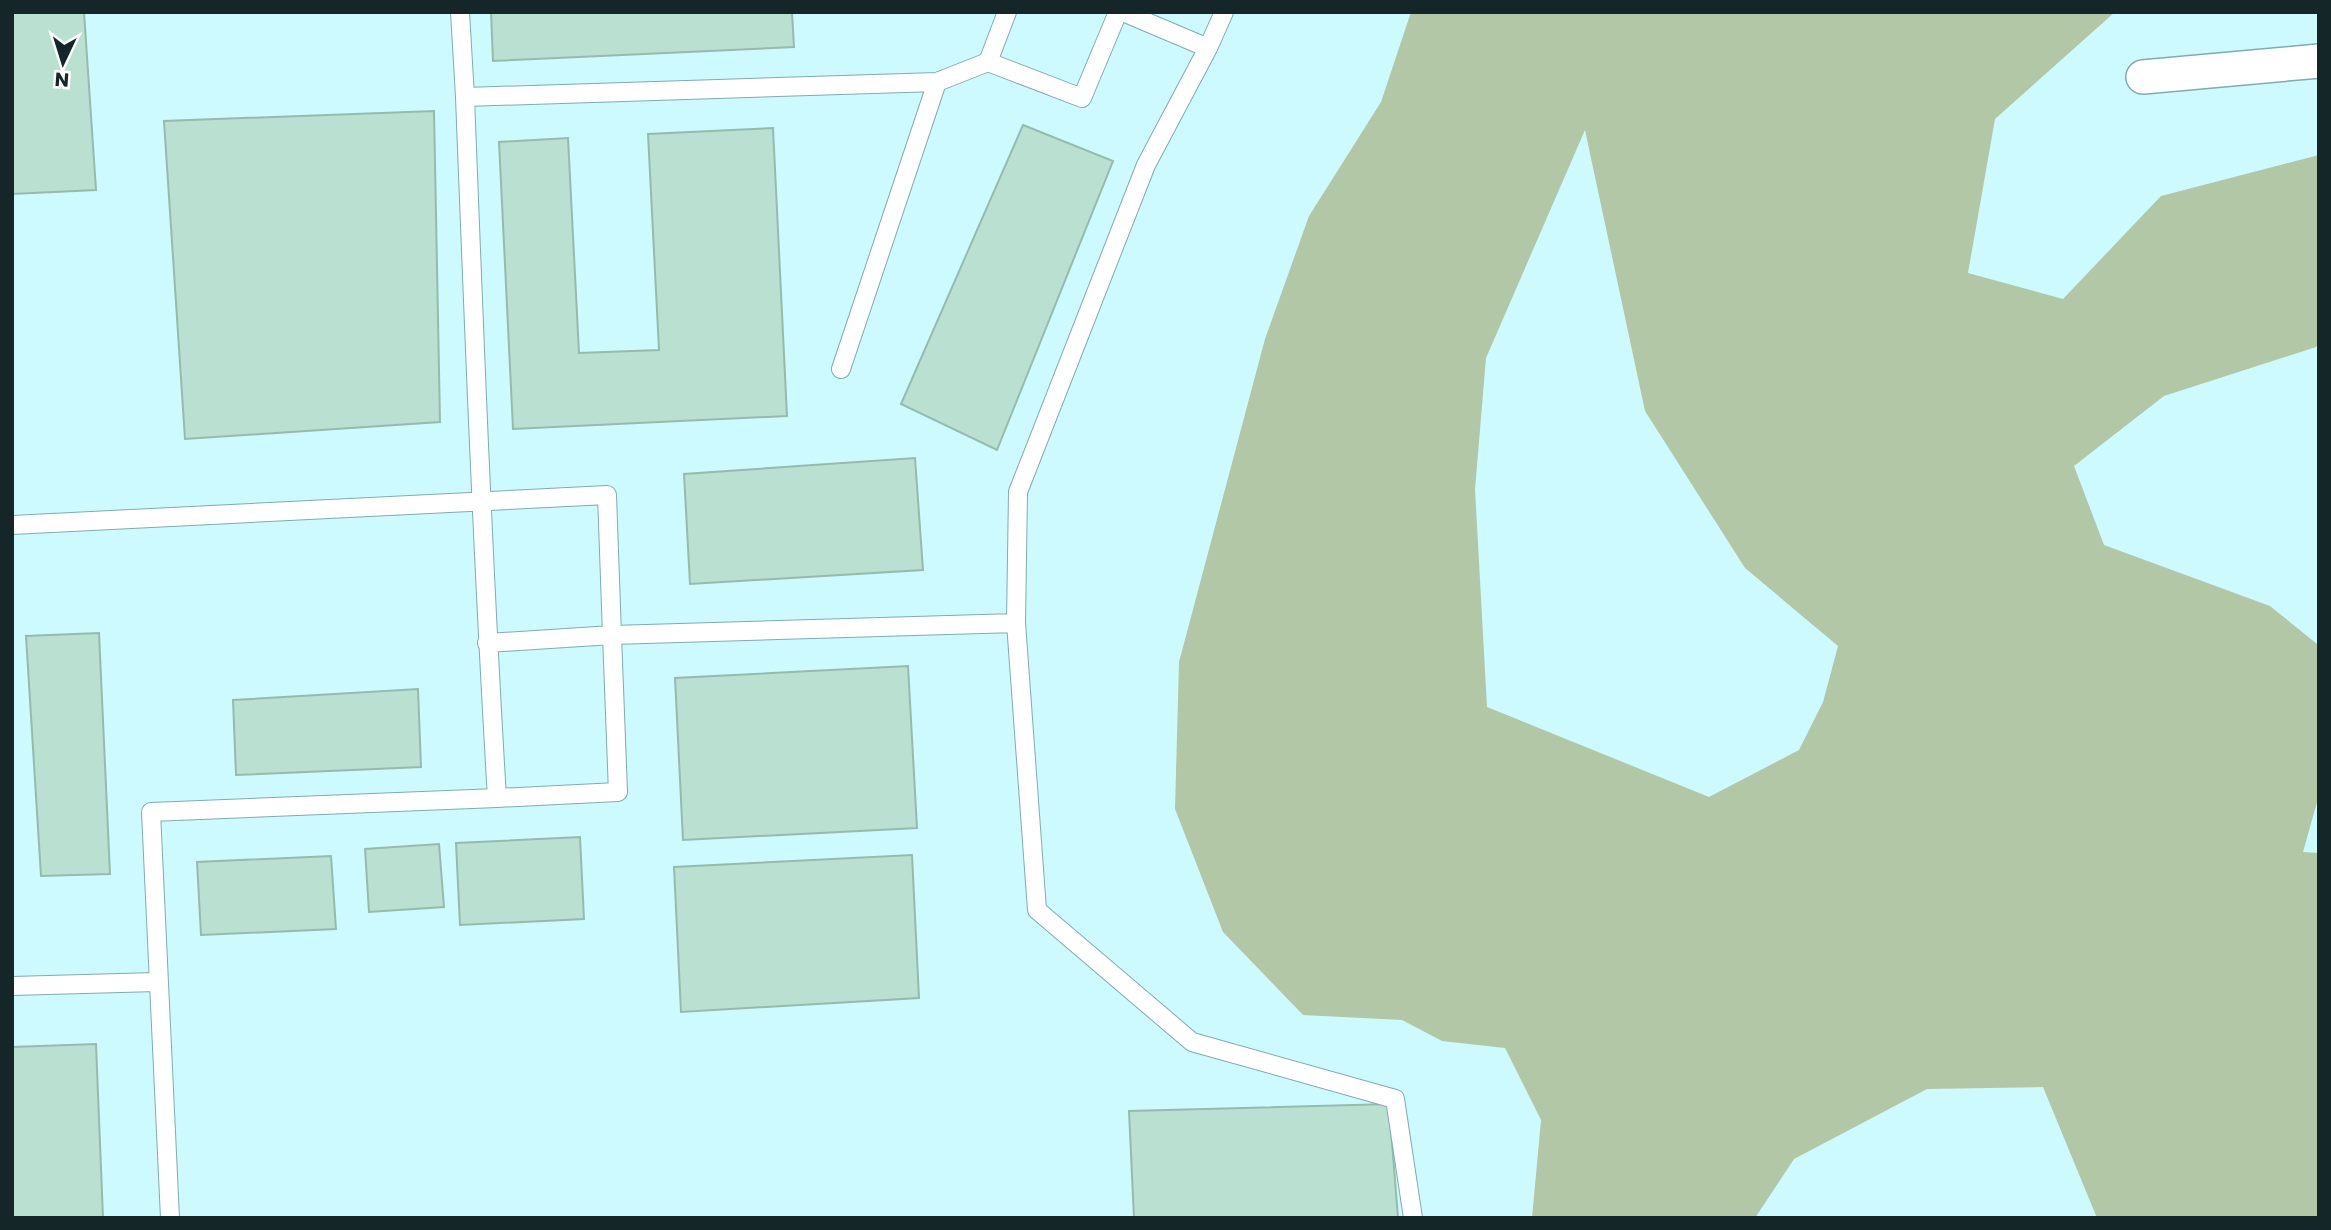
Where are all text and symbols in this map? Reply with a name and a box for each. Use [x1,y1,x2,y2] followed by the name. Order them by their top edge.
[28,28,98,98] north arrow
[54,65,70,93] text: N

